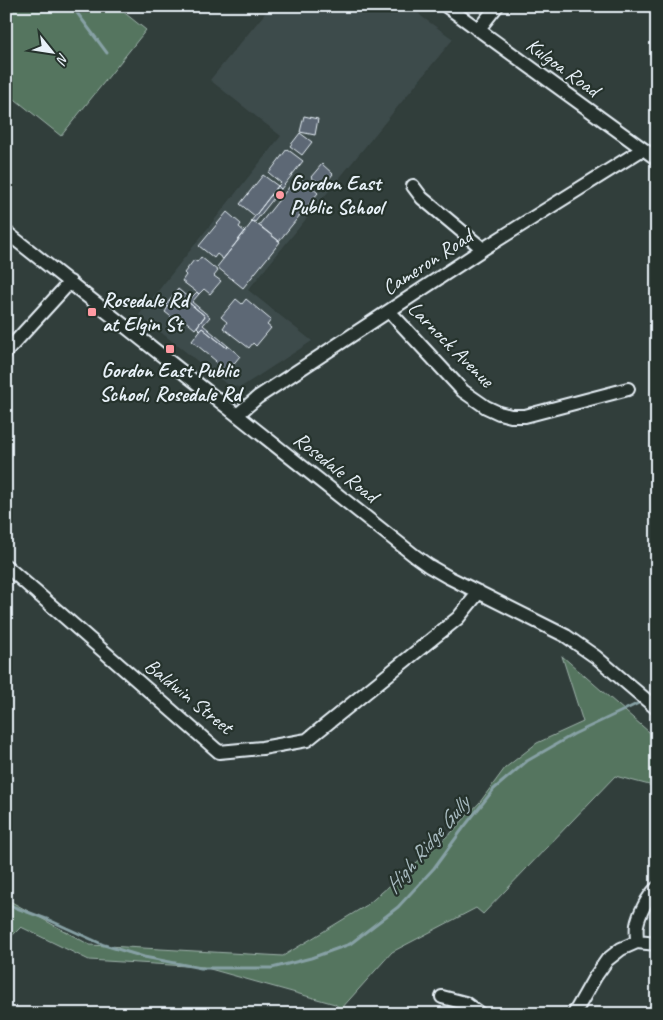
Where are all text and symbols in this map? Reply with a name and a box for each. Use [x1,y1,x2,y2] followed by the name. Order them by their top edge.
[28,28,78,78] north arrow
[521,32,608,105] street label: Kulgoa Road
[52,50,72,68] text: N
[290,170,388,220] place label: Gordon East Public School
[274,189,286,201] marker: Gordon East Public School
[377,221,480,301] street label: Cameron Road
[102,287,191,337] place label: Rosedale Rd at Elgin St
[402,295,500,393] street label: Larnock Avenue
[86,306,98,318] marker: Rosedale Rd at Elgin St
[164,343,176,355] marker: Gordon East Public School, Rosedale Rd
[99,357,244,407] place label: Gordon East Public School, Rosedale Rd
[289,426,386,510] street label: Rosedale Road
[139,652,240,741] street label: Baldwin Street
[378,788,478,899] water label: High Ridge Gully

